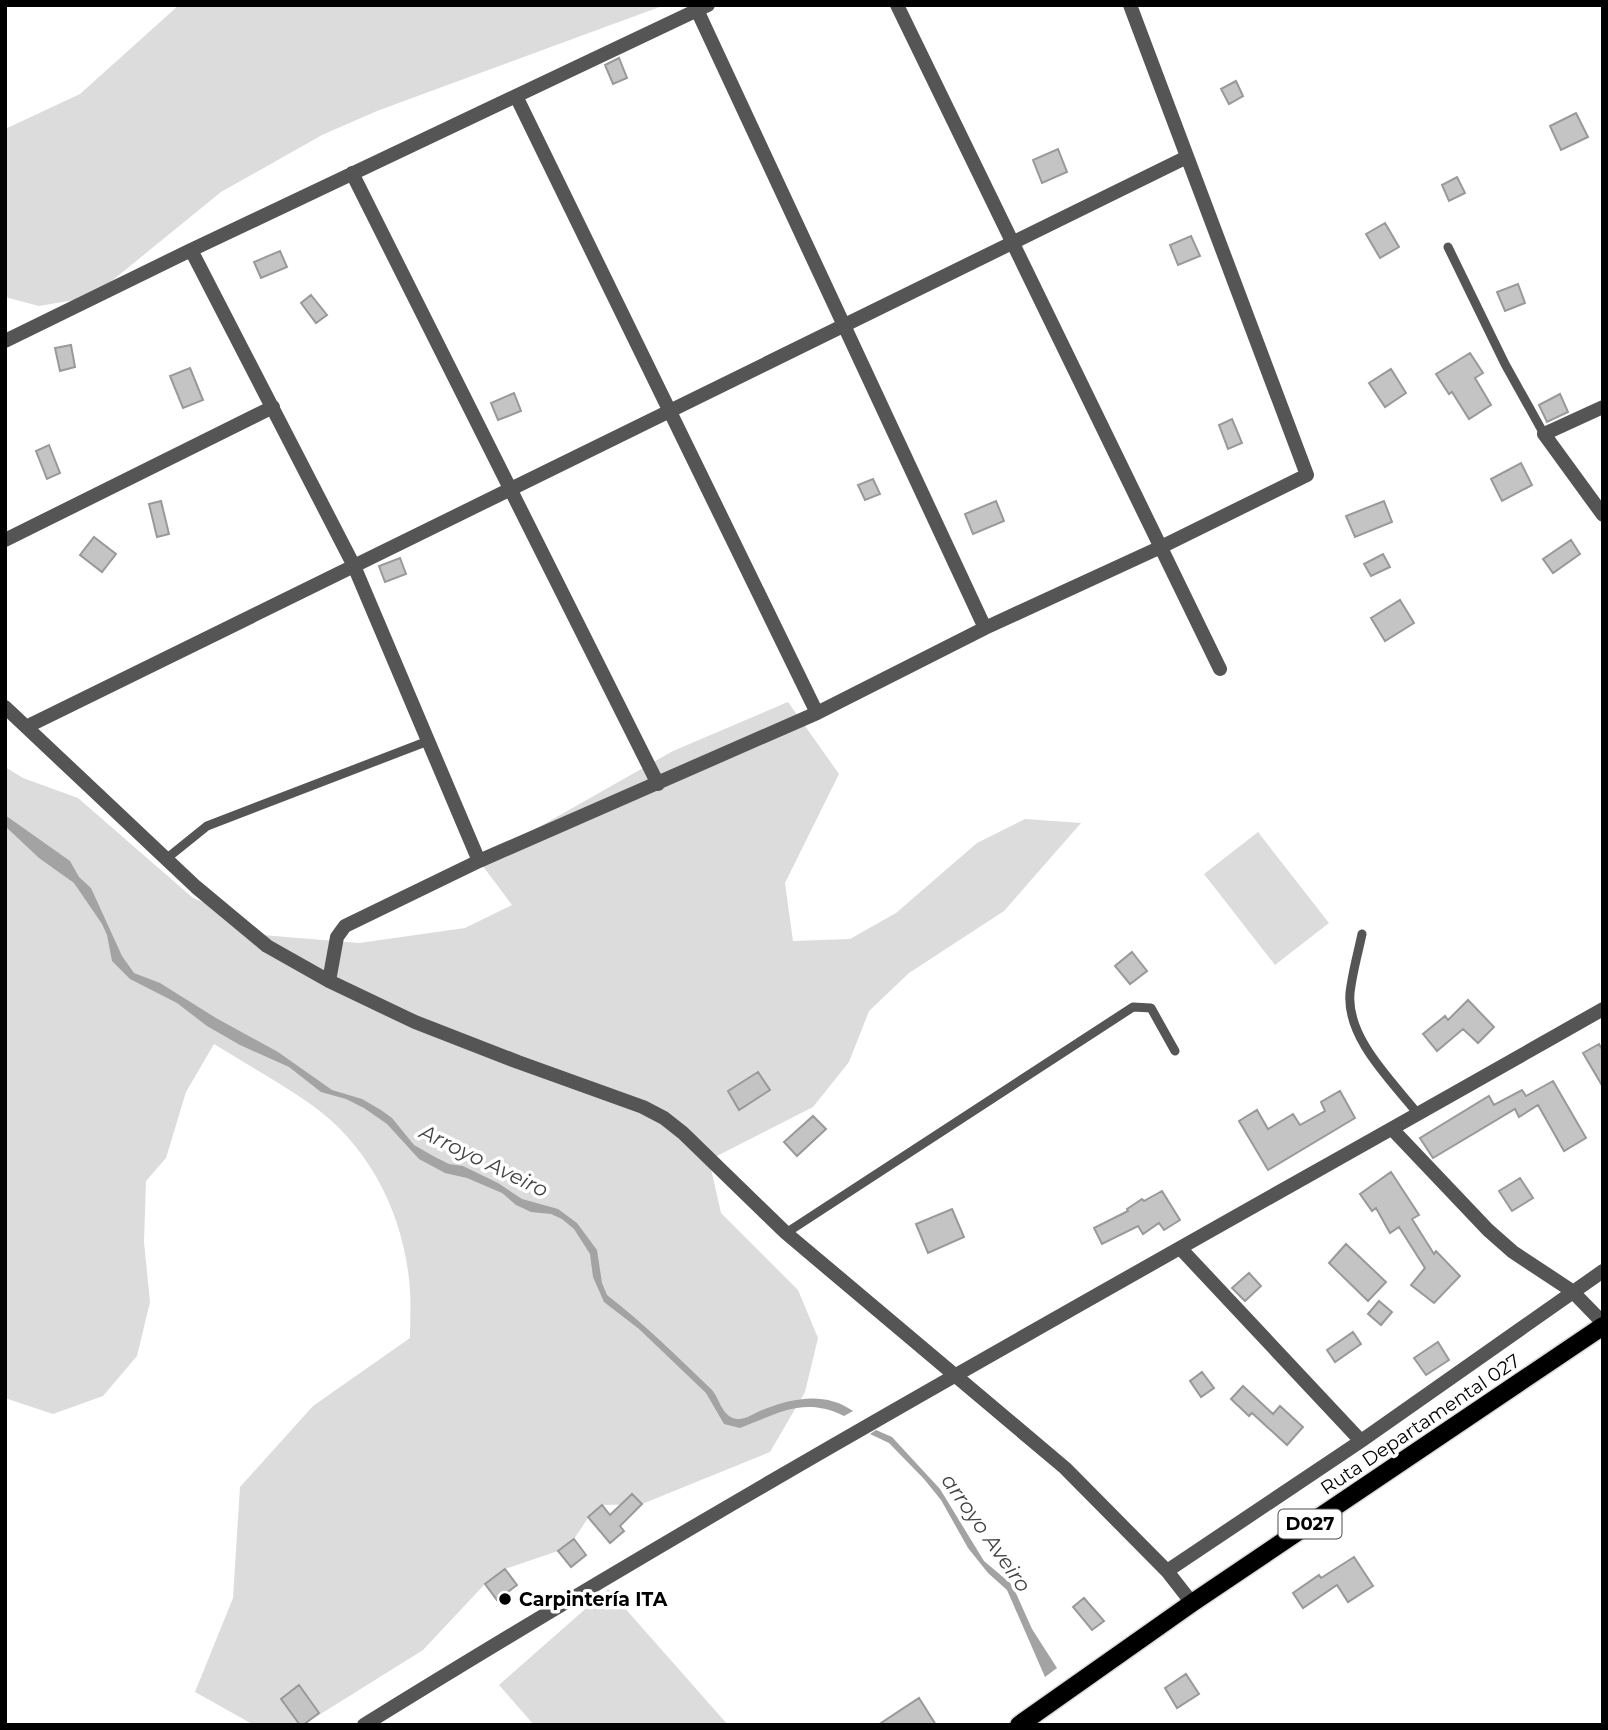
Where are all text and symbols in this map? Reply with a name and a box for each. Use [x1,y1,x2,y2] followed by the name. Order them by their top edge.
[414,1118,552,1202] water label: Arroyo Aveiro
[1316,1349,1524,1500] street label: Ruta Departamental 027
[936,1469,1036,1597] water label: arroyo Aveiro
[1278,1510,1342,1539] road number: D027
[519,1588,668,1611] place label: Carpintería ITA
[497,1591,513,1607] marker: Carpintería ITA

